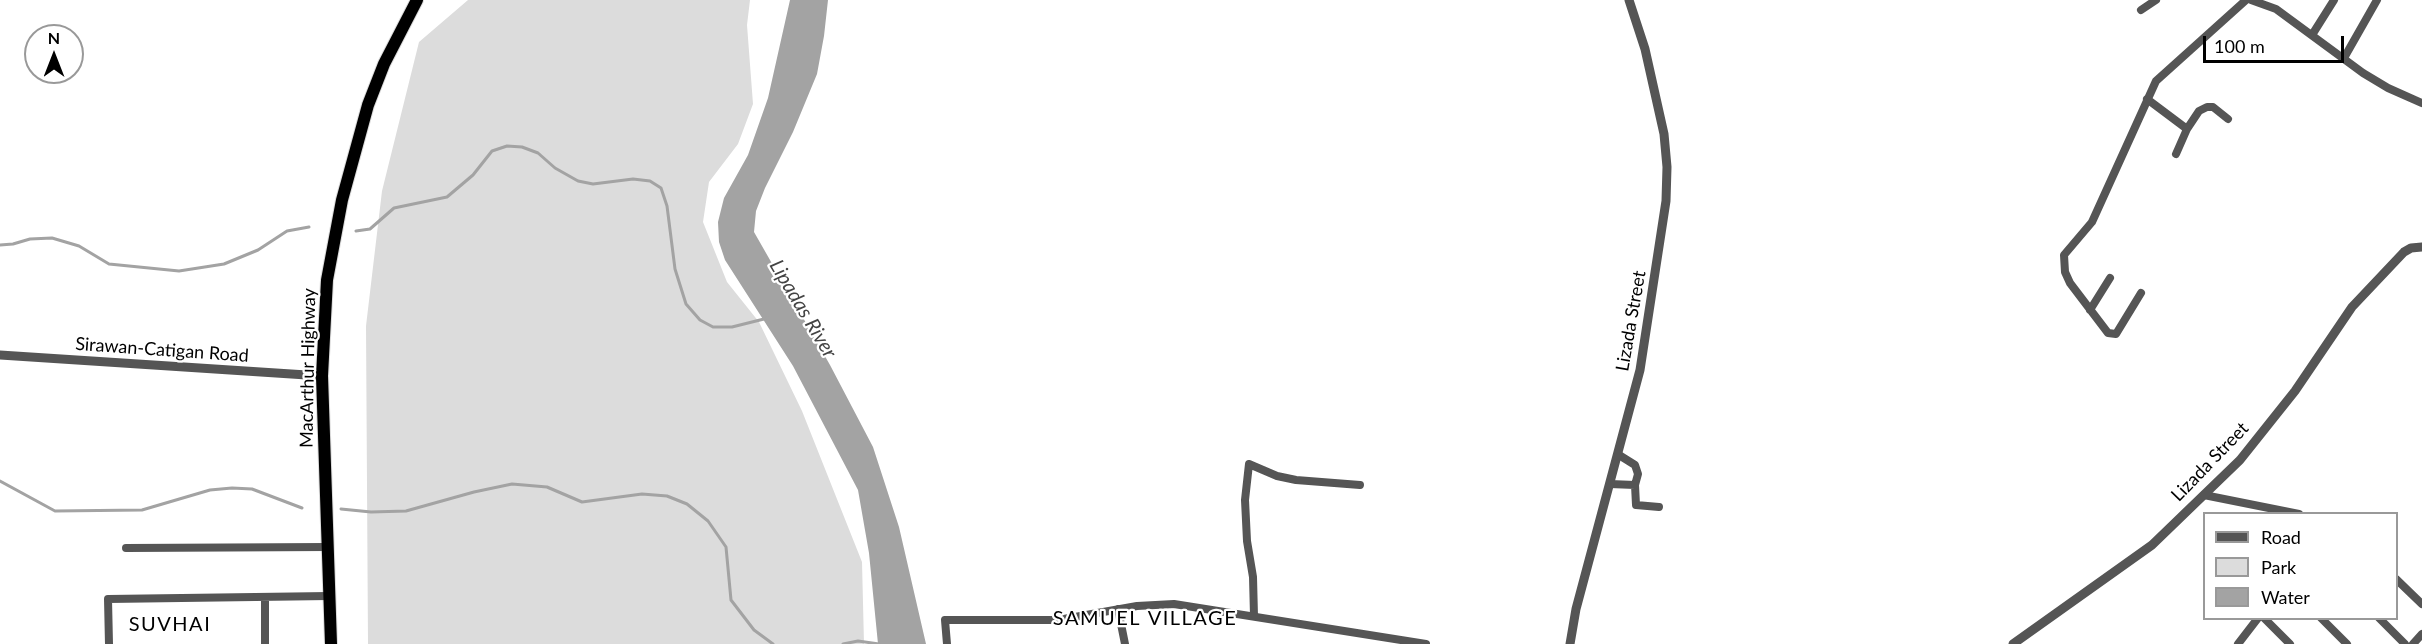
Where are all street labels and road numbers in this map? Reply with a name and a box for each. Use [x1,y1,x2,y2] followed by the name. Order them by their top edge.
[1612,269,1650,373] street label: Lizada Street
[296,288,320,448] street label: MacArthur Highway
[75,333,249,367] street label: Sirawan-Catigan Road
[2167,418,2253,506] street label: Lizada Street

